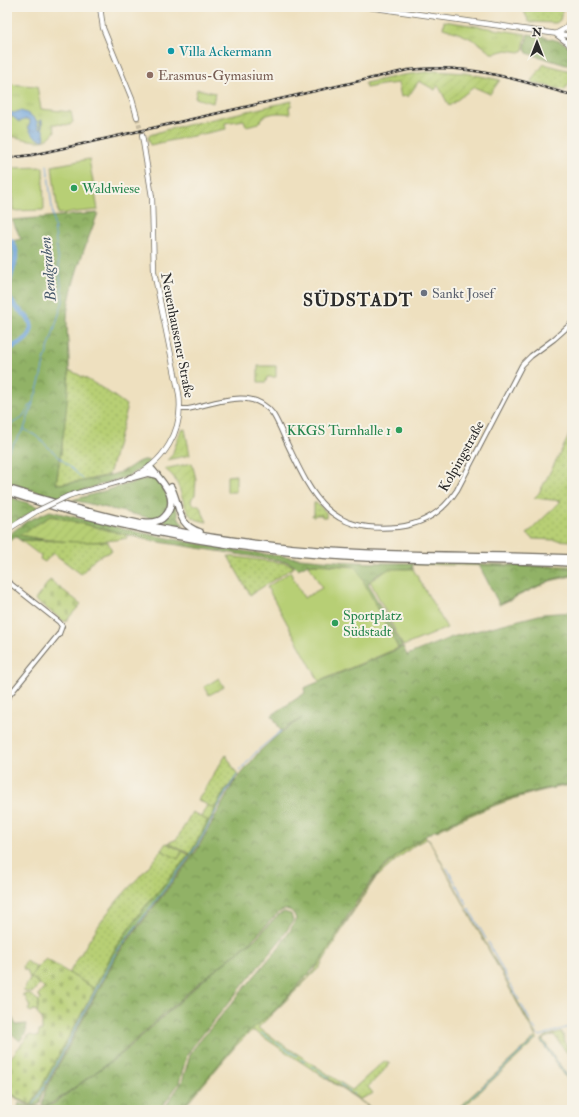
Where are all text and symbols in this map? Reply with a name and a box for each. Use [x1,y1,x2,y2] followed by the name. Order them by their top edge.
[517,22,557,62] north arrow
[531,26,543,39] text: N
[179,43,272,60] place label: Villa Ackermann
[166,46,176,56] marker: Villa Ackermann
[158,67,274,85] place label: Erasmus-Gymasium
[145,70,155,80] marker: Erasmus-Gymasium
[81,180,140,197] place label: Waldwiese
[69,183,79,193] marker: Waldwiese
[36,236,61,303] water label: Bendgraben
[157,271,198,399] street label: Neuenhausener Straße
[432,285,497,302] place label: Sankt Josef
[419,288,429,298] marker: Sankt Josef
[303,289,413,312] district label: SÜDSTADT
[435,418,489,495] street label: Kolpingstraße
[287,422,391,439] place label: KKGS Turnhalle 1
[394,425,404,435] marker: KKGS Turnhalle 1
[343,607,402,640] place label: Sportplatz Südstadt
[330,618,340,628] marker: Sportplatz Südstadt

